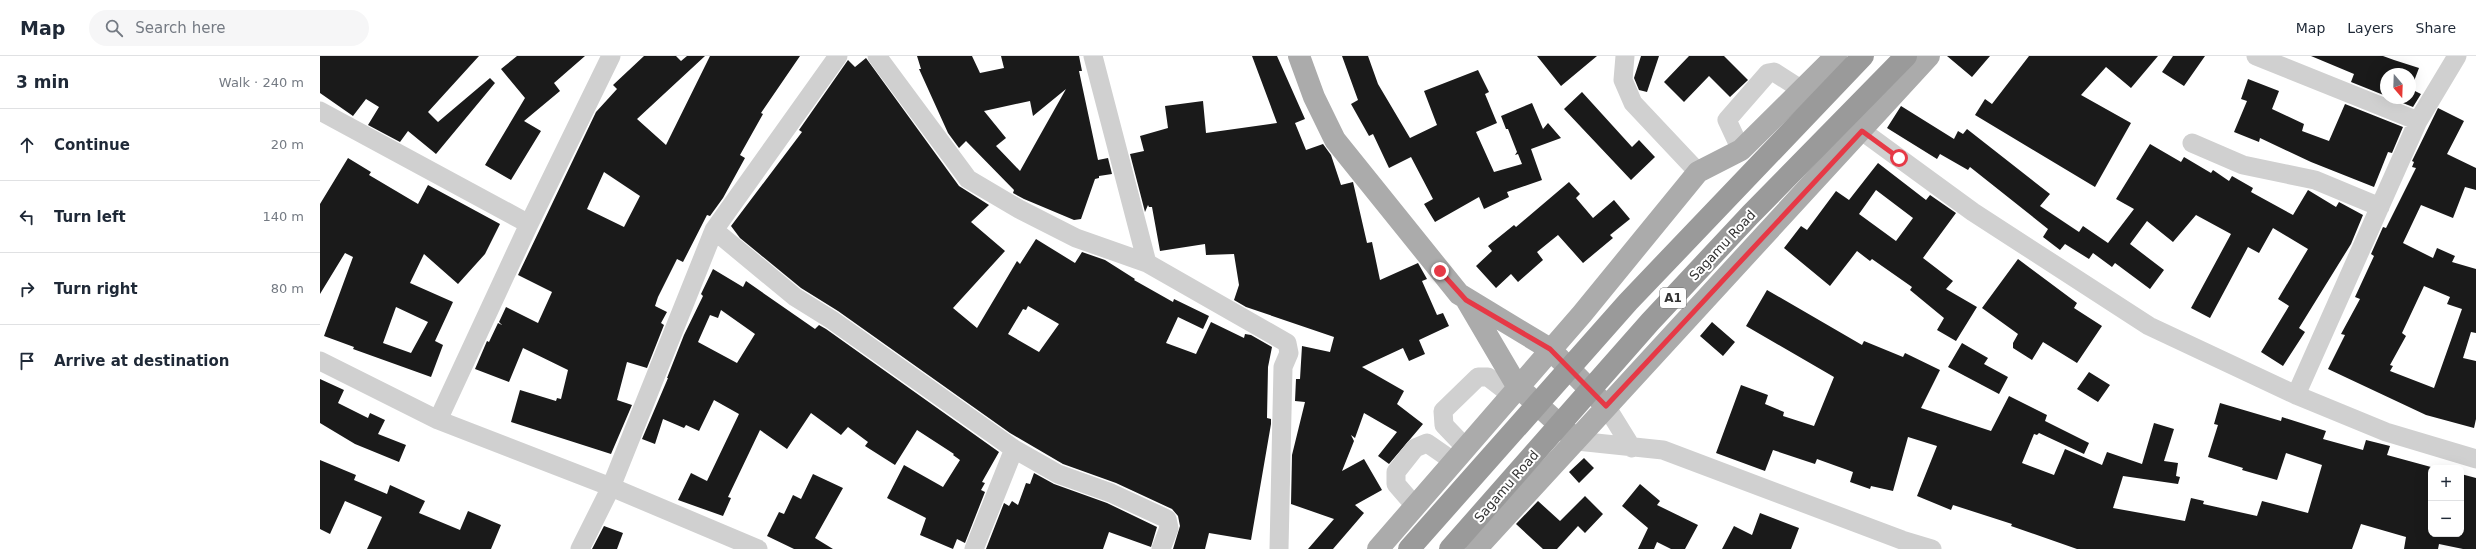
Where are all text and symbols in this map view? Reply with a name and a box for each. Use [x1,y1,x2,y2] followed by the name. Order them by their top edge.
[89,10,369,46] search box
[20,17,65,39] text: Map
[103,17,125,39] icon: search
[135,19,225,37] text: Search here
[2296,20,2325,36] text: Map
[2347,20,2394,36] text: Layers
[2416,20,2456,36] text: Share
[2380,68,2416,104] north arrow
[16,72,69,92] text: 3 min
[219,75,304,90] text: Walk · 240 m
[16,134,38,156] icon: ahead
[54,136,130,154] text: Continue
[271,137,304,152] text: 20 m
[1890,149,1908,167] route start
[16,206,38,228] icon: left
[1686,207,1759,283] street label: Sagamu Road
[54,208,126,226] text: Turn left
[262,209,304,224] text: 140 m
[1431,262,1449,280] route end
[16,278,38,300] icon: right
[54,280,138,298] text: Turn right
[271,281,304,296] text: 80 m
[1660,288,1686,308] road number: A1
[16,350,38,372] icon: arrive
[54,352,229,370] text: Arrive at destination
[1471,447,1542,525] street label: Sagamu Road
[2428,465,2464,537] map controls
[2428,465,2464,501] button: +
[2428,501,2464,537] button: −

